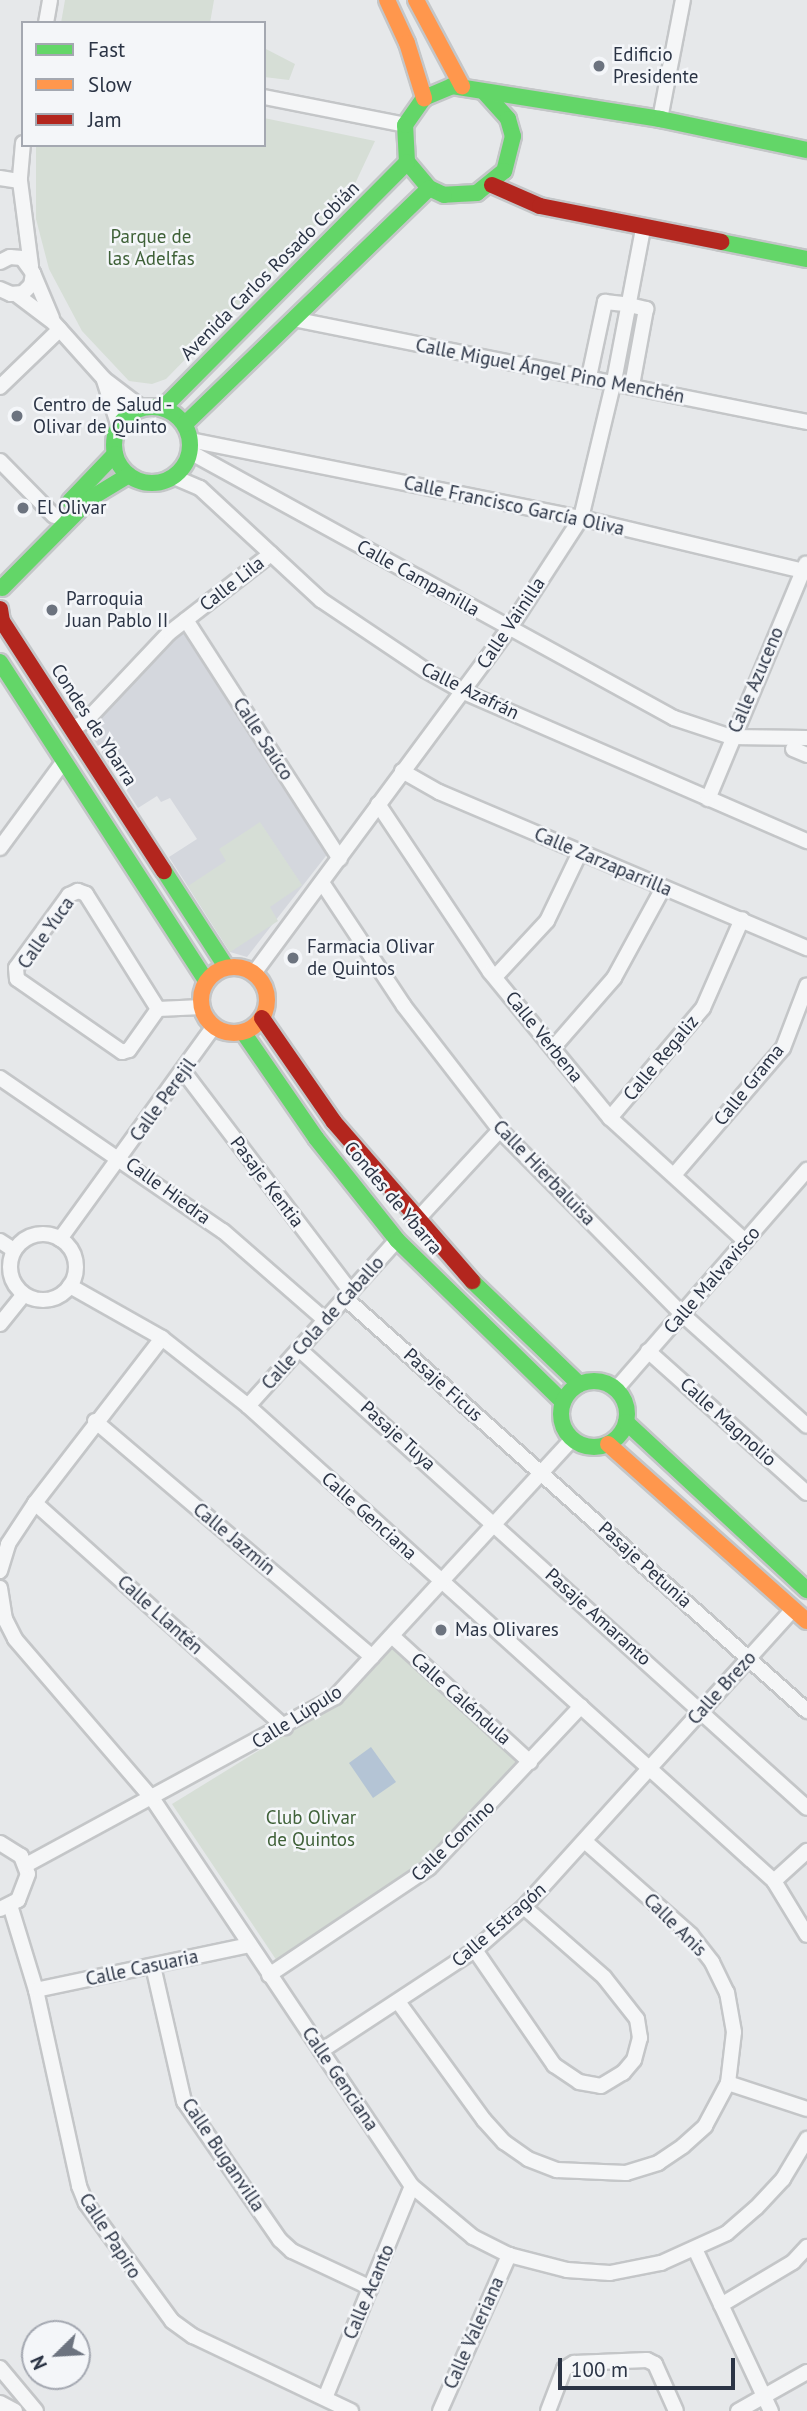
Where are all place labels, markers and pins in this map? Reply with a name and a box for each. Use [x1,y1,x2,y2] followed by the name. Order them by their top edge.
[613,44,698,88] place label: Edificio Presidente
[591,58,607,74] marker: Edificio Presidente
[33,394,174,438] place label: Centro de Salud - Olivar de Quinto
[7,406,27,426] marker: Centro de Salud - Olivar de Quinto
[37,497,106,519] place label: El Olivar
[15,500,31,516] marker: El Olivar
[66,588,168,632] place label: Parroquia Juan Pablo II
[44,602,60,618] marker: Parroquia Juan Pablo II
[307,936,434,980] place label: Farmacia Olivar de Quintos
[285,950,301,966] marker: Farmacia Olivar de Quintos
[455,1619,559,1641] place label: Mas Olivares
[433,1622,449,1638] marker: Mas Olivares

